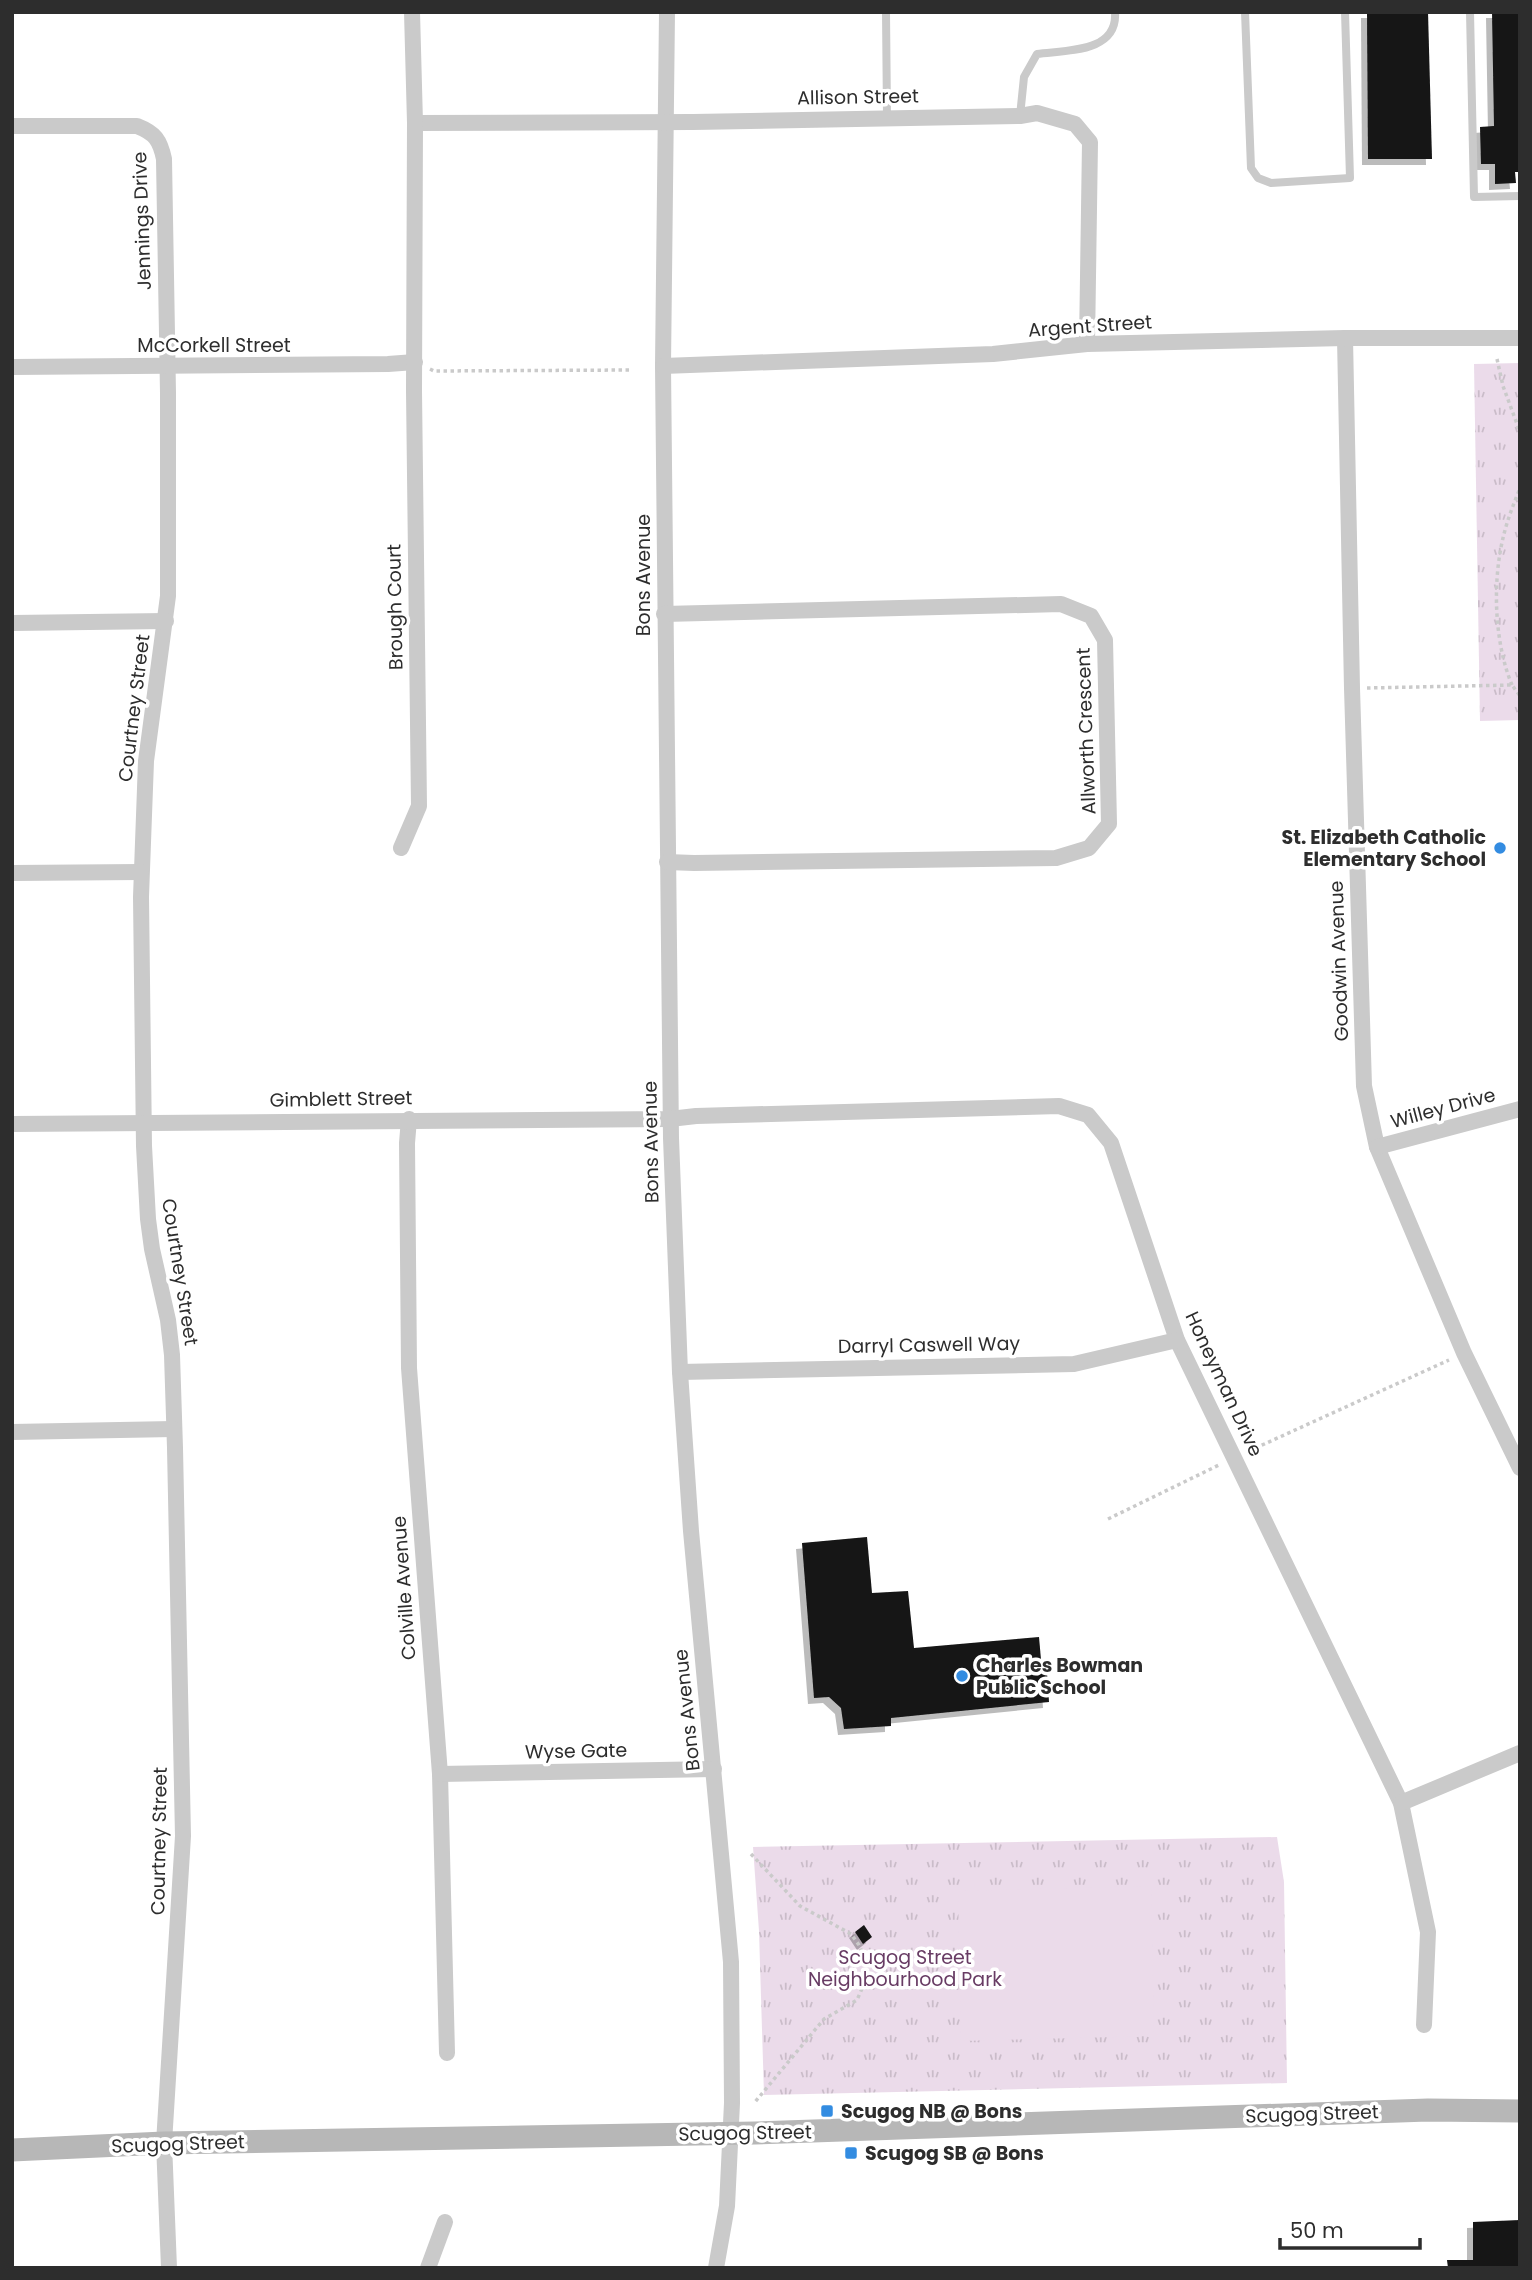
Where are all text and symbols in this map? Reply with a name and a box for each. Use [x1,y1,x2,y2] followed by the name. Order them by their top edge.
[797,82,919,112] street label: Allison Street
[126,151,158,291] street label: Jennings Drive
[1027,308,1153,344] street label: Argent Street
[137,332,291,359] street label: McCorkell Street
[630,514,657,636] street label: Bons Avenue
[380,544,410,670] street label: Brough Court
[112,633,156,783] street label: Courtney Street
[1070,647,1102,815] street label: Allworth Crescent
[1282,824,1486,873] place label: St. Elizabeth Catholic Elementary School
[1492,840,1508,856] marker: St. Elizabeth Catholic Elementary School
[1323,880,1355,1042] street label: Goodwin Avenue
[636,1081,666,1203] street label: Bons Avenue
[1387,1081,1499,1135] street label: Willey Drive
[269,1084,413,1114] street label: Gimblett Street
[155,1197,205,1347] street label: Courtney Street
[1179,1307,1269,1461] street label: Honeyman Drive
[838,1330,1021,1360] street label: Darryl Caswell Way
[385,1515,423,1661] street label: Colville Avenue
[667,1648,707,1772] street label: Bons Avenue
[976,1652,1143,1701] place label: Charles Bowman Public School
[954,1668,970,1684] marker: Charles Bowman Public School
[525,1737,627,1765] street label: Wyse Gate
[144,1767,174,1915] street label: Courtney Street
[808,1944,1002,1993] park label: Scugog Street Neighbourhood Park
[841,2098,1022,2125] place label: Scugog NB @ Bons
[1245,2098,1379,2130] street label: Scugog Street
[819,2103,835,2119] marker: Scugog NB @ Bons
[678,2118,812,2148] street label: Scugog Street
[111,2128,245,2160] street label: Scugog Street
[865,2140,1044,2167] place label: Scugog SB @ Bons
[843,2145,859,2161] marker: Scugog SB @ Bons
[1280,2206,1420,2250] scale bar
[1290,2216,1344,2245] text: 50 m

